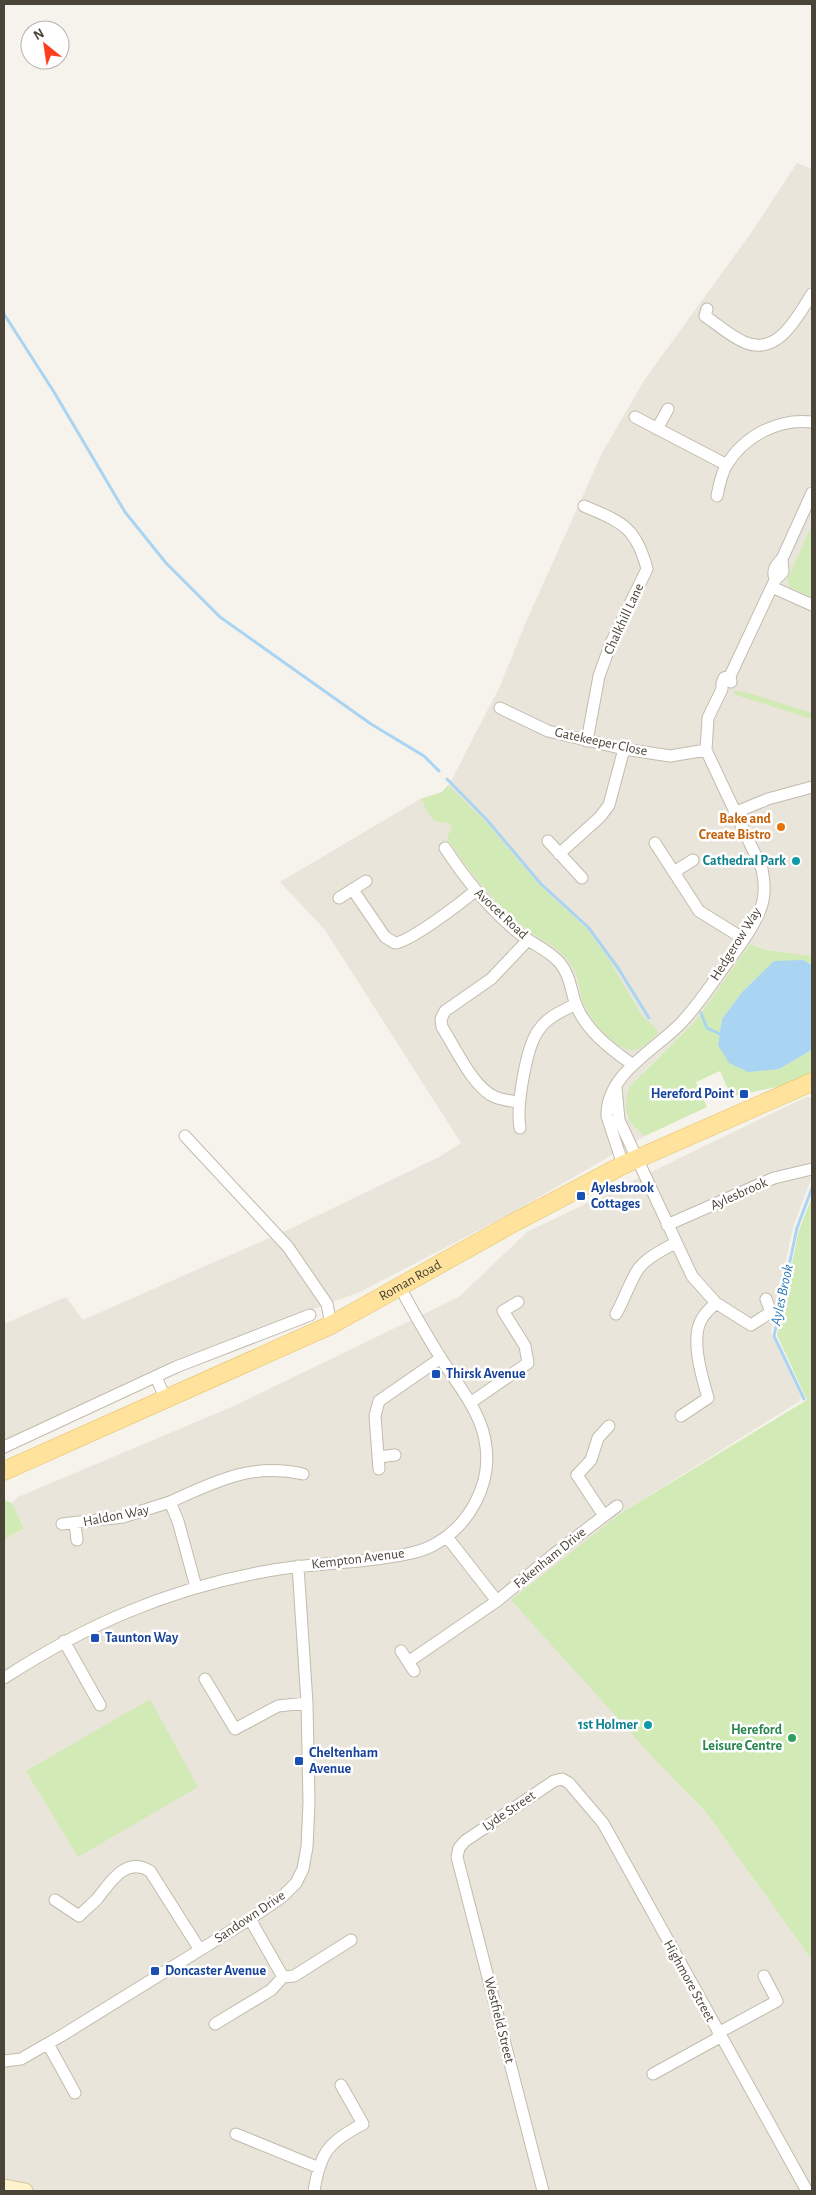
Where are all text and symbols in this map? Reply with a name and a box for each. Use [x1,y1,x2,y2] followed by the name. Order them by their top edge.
[20,20,70,70] north arrow
[31,26,47,43] text: N
[601,581,647,657] street label: Chalkhill Lane
[553,725,649,759] street label: Gatekeeper Close
[699,812,772,842] place label: Bake and Create Bistro
[775,821,787,833] marker: Bake and Create Bistro
[703,854,786,868] place label: Cathedral Park
[790,855,802,867] marker: Cathedral Park
[472,886,530,942] street label: Avocet Road
[708,905,764,983] street label: Hedgerow Way
[651,1087,734,1101] place label: Hereford Point
[738,1088,750,1100] marker: Hereford Point
[708,1175,770,1213] street label: Aylesbrook
[591,1181,654,1211] place label: Aylesbrook Cottages
[575,1190,587,1202] marker: Aylesbrook Cottages
[377,1258,444,1304] street label: Roman Road
[768,1263,796,1328] water label: Ayles Brook
[446,1367,526,1381] place label: Thirsk Avenue
[430,1368,442,1380] marker: Thirsk Avenue
[82,1503,150,1529] street label: Haldon Way
[511,1525,589,1591] street label: Fakenham Drive
[311,1546,405,1572] street label: Kempton Avenue
[105,1631,179,1645] place label: Taunton Way
[89,1632,101,1644] marker: Taunton Way
[578,1718,638,1732] place label: 1st Holmer
[642,1719,654,1731] marker: 1st Holmer
[702,1723,783,1753] place label: Hereford Leisure Centre
[786,1732,798,1744] marker: Hereford Leisure Centre
[309,1746,378,1776] place label: Cheltenham Avenue
[293,1755,305,1767] marker: Cheltenham Avenue
[480,1788,538,1834] street label: Lyde Street
[212,1888,288,1946] street label: Sandown Drive
[661,1938,717,2025] street label: Highmore Street
[165,1964,266,1978] place label: Doncaster Avenue
[149,1965,161,1977] marker: Doncaster Avenue
[482,1976,517,2065] street label: Westfield Street

